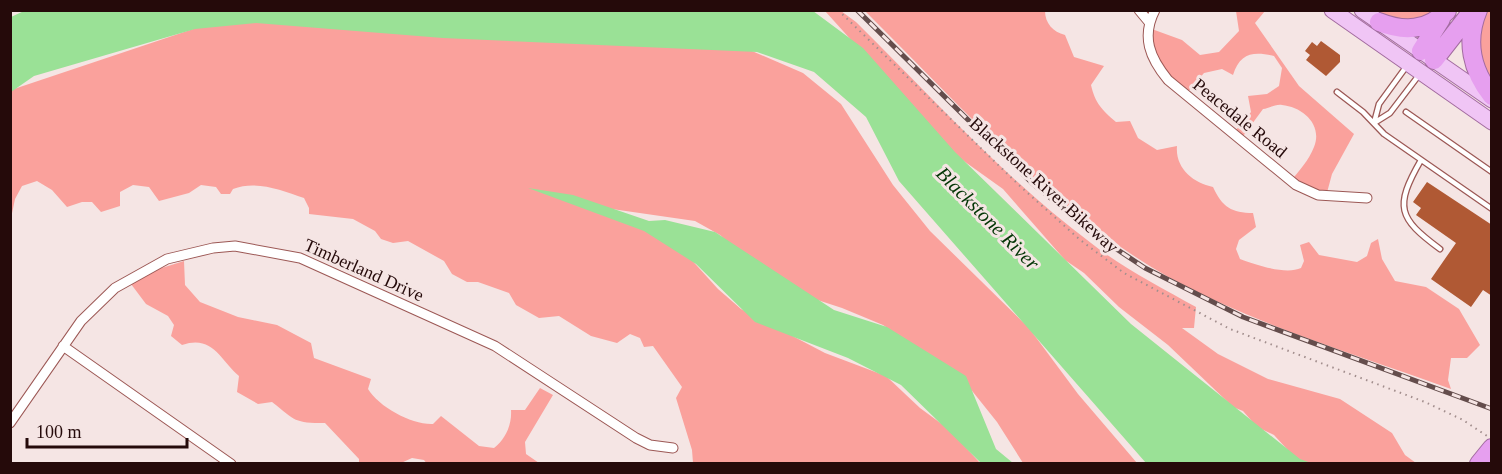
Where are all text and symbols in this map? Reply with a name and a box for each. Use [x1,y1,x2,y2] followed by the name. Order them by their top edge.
[1189,74,1291,162] street label: Peacedale Road
[965,112,1123,258] street label: Blackstone River Bikeway
[931,161,1045,275] water label: Blackstone River
[301,235,427,305] street label: Timberland Drive
[27,411,188,449] scale bar
[36,422,82,442] text: 100 m

